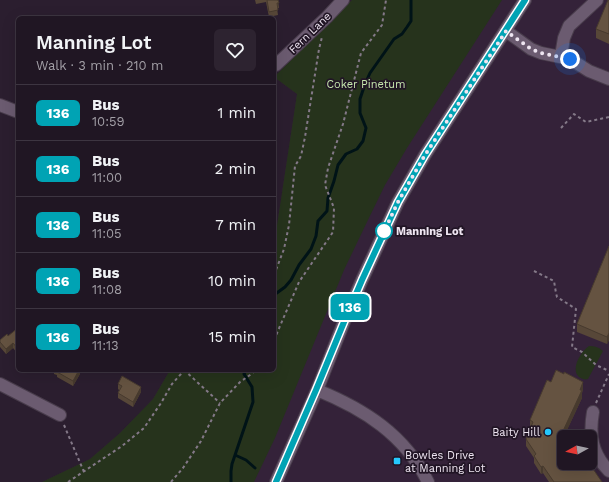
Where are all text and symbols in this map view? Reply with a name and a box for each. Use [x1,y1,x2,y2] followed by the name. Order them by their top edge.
[286,10,334,56] street label: Fern Lane
[214,29,256,71] button: heart
[36,31,151,54] text: Manning Lot
[560,49,580,69] your location
[36,58,163,73] text: Walk · 3 min · 210 m
[326,78,406,91] park label: Coker Pinetum
[92,96,120,114] text: Bus
[217,104,256,122] text: 1 min
[47,105,69,121] text: 136
[92,114,125,129] text: 10:59
[92,152,120,170] text: Bus
[215,160,256,178] text: 2 min
[47,161,69,177] text: 136
[92,170,122,185] text: 11:00
[92,208,120,226] text: Bus
[215,216,256,234] text: 7 min
[47,217,69,233] text: 136
[375,222,393,240] marker: Manning Lot
[396,225,463,238] place label: Manning Lot
[92,226,122,241] text: 11:05
[92,264,120,282] text: Bus
[208,272,256,290] text: 10 min
[47,273,69,289] text: 136
[92,282,122,297] text: 11:08
[327,294,373,320] line badge: 136
[339,299,361,315] text: 136
[92,320,120,338] text: Bus
[209,328,256,346] text: 15 min
[47,329,69,345] text: 136
[92,338,119,353] text: 11:13
[492,426,541,439] place label: Baity Hill
[543,427,553,437] marker: Baity Hill
[557,430,597,470] north arrow
[557,430,597,470] map controls
[405,449,486,475] place label: Bowles Drive at Manning Lot
[392,456,402,466] marker: Bowles Drive at Manning Lot

